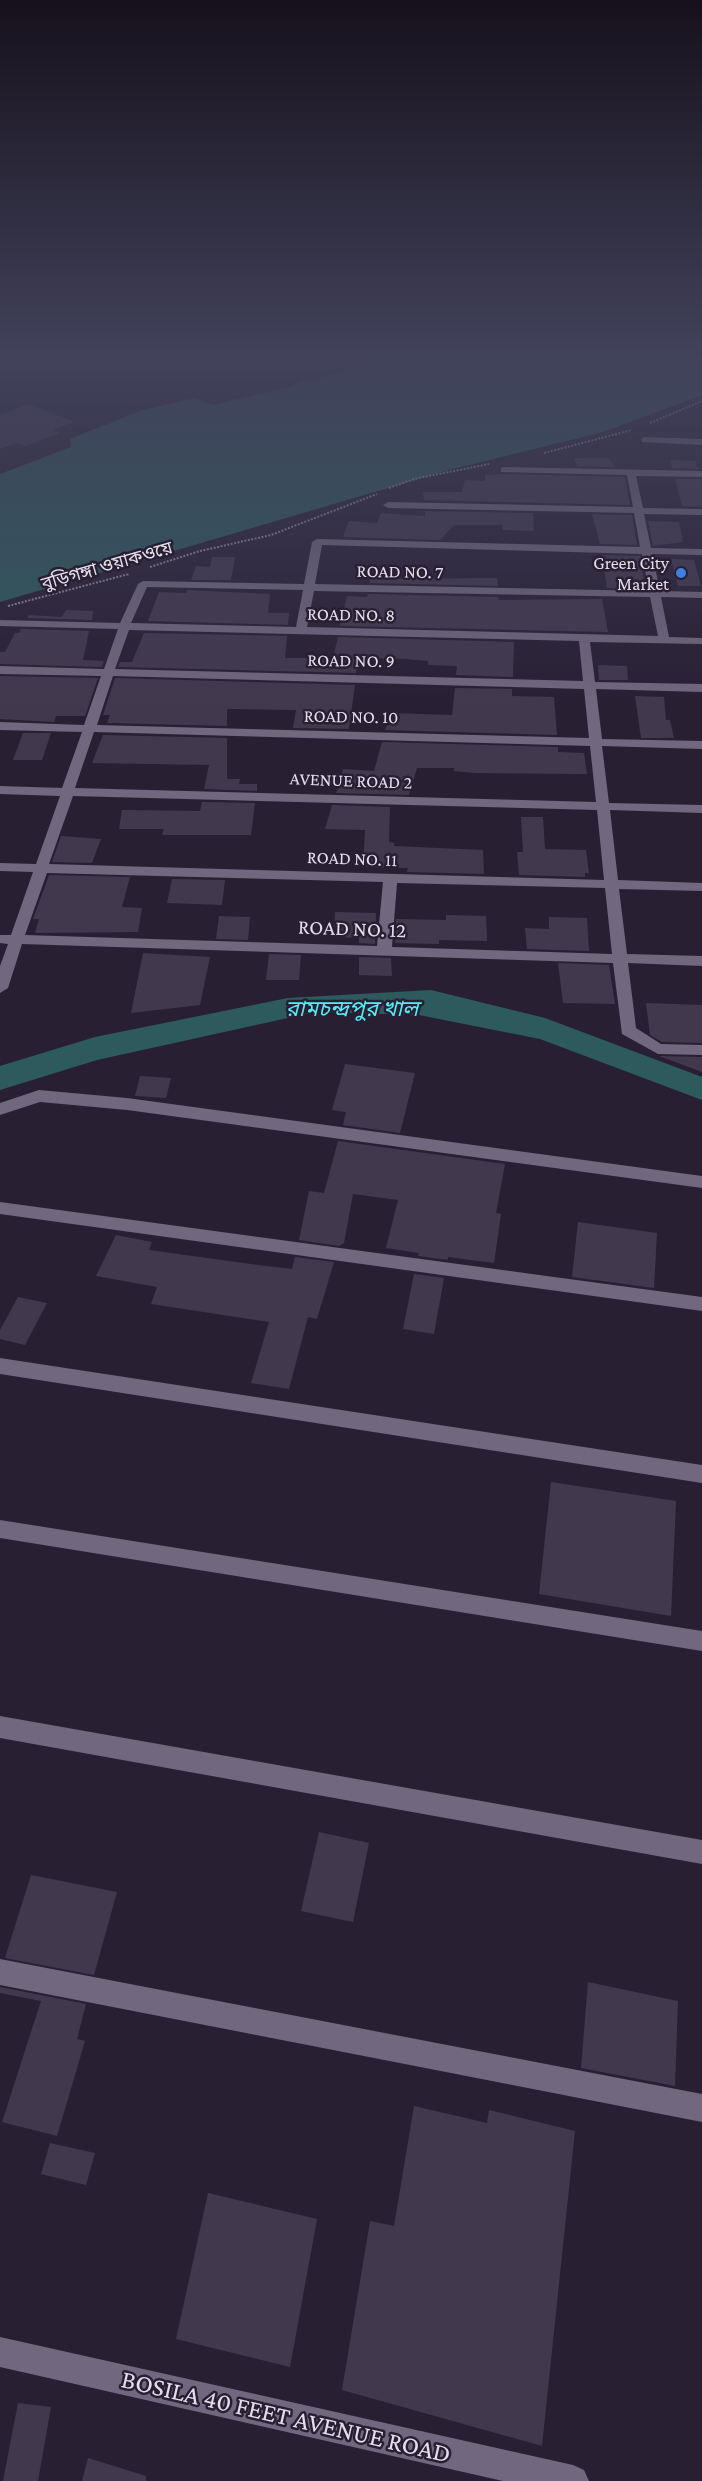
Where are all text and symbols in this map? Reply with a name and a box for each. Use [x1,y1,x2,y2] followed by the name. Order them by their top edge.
[39,537,175,595] street label: বুড়িগঙ্গা ওয়াকওয়ে
[593,552,669,594] place label: Green City Market
[357,560,443,584] street label: ROAD NO. 7
[674,566,688,580] marker: Green City Market
[307,603,395,627] street label: ROAD NO. 8
[307,649,395,673] street label: ROAD NO. 9
[304,705,398,729] street label: ROAD NO. 10
[289,768,413,794] street label: AVENUE ROAD 2
[307,847,397,871] street label: ROAD NO. 11
[297,915,407,943] street label: ROAD NO. 12
[286,996,418,1022] water label: রামচন্দ্রপুর খাল
[118,2364,454,2470] street label: BOSILA 40 FEET AVENUE ROAD

